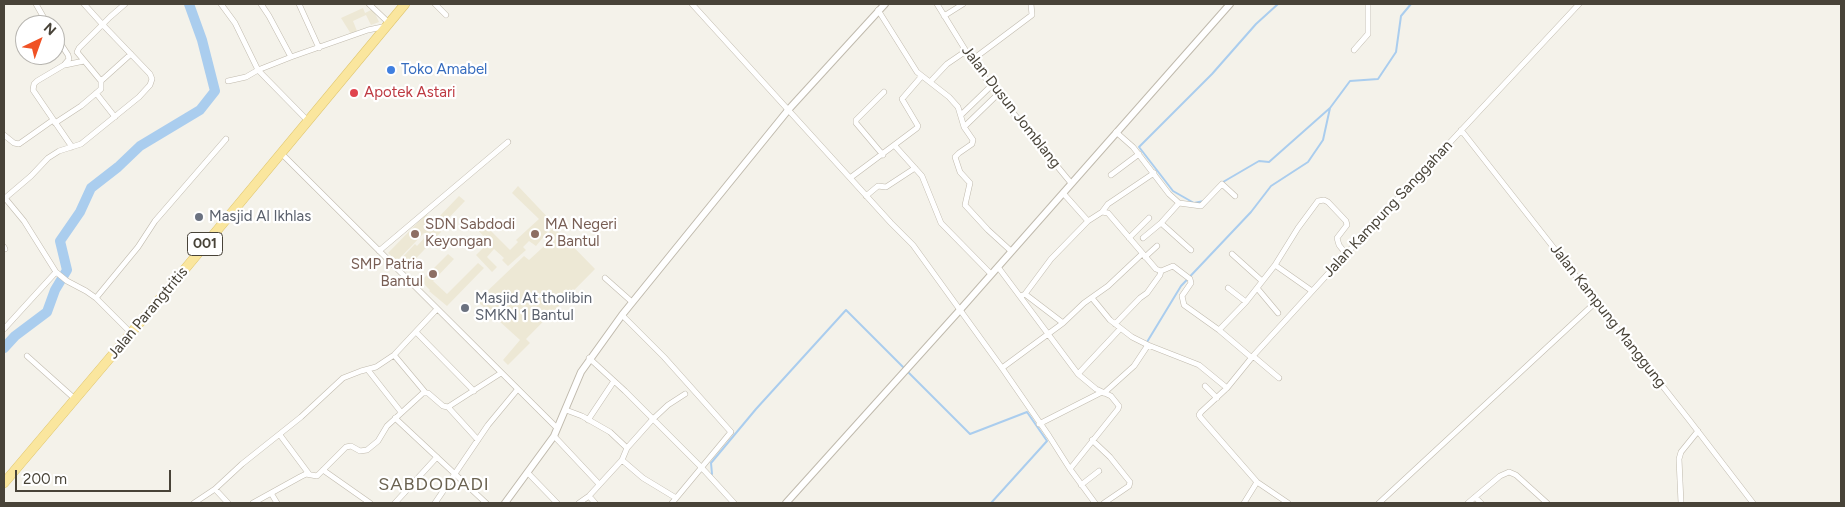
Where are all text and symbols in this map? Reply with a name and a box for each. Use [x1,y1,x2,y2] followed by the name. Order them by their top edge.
[15,15,65,65] north arrow
[40,19,59,39] text: N
[958,42,1064,172] street label: Jalan Dusun Jomblang
[401,61,487,79] place label: Toko Amabel
[385,64,397,76] marker: Toko Amabel
[364,84,455,102] place label: Apotek Astari
[348,87,360,99] marker: Apotek Astari
[1320,137,1456,281] street label: Jalan Kampung Sanggahan
[209,208,311,226] place label: Masjid Al Ikhlas
[193,211,205,223] marker: Masjid Al Ikhlas
[425,216,515,251] place label: SDN Sabdodi Keyongan
[545,216,617,251] place label: MA Negeri 2 Bantul
[409,228,421,240] marker: SDN Sabdodi Keyongan
[529,228,541,240] marker: MA Negeri 2 Bantul
[188,232,222,255] road number: 001
[1546,240,1670,392] street label: Jalan Kampung Manggung
[351,256,423,291] place label: SMP Patria Bantul
[104,263,192,363] street label: Jalan Parangtritis
[427,268,439,280] marker: SMP Patria Bantul
[475,290,592,325] place label: Masjid At tholibin SMKN 1 Bantul
[459,302,471,314] marker: Masjid At tholibin SMKN 1 Bantul
[18,460,174,492] scale bar
[23,470,67,488] text: 200 m
[377,474,491,496] district label: SABDODADI

